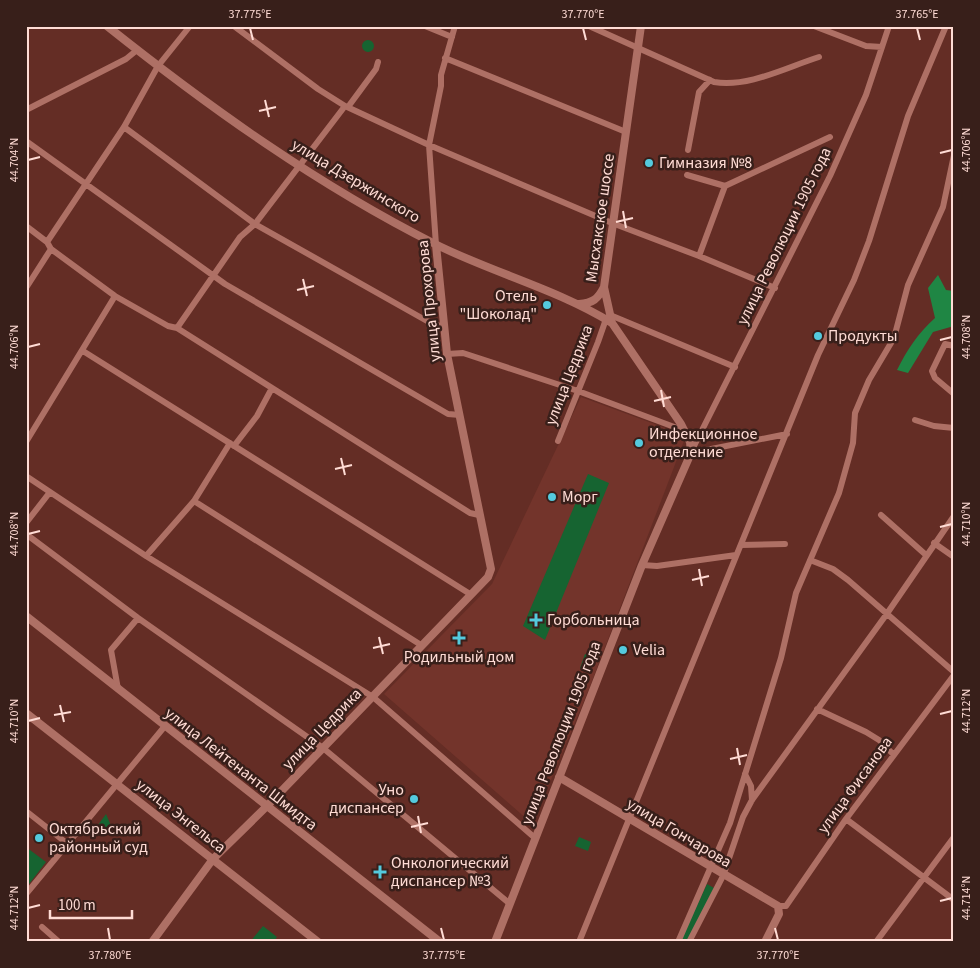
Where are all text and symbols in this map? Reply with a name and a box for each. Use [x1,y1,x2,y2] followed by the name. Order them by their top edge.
[228,6,272,23] text: 37.775°E
[561,6,605,23] text: 37.770°E
[895,6,939,23] text: 37.765°E
[958,128,975,172] text: 44.706°N
[287,134,425,228] street label: улица Дзержинского
[6,138,23,182] text: 44.704°N
[731,143,837,329] street label: улица Революции 1905 года
[580,152,620,284] street label: Мысхакское шоссе
[659,152,752,174] place label: Гимназия №8
[643,157,655,169] marker: Гимназия №8
[412,239,446,363] street label: улица Прохорова
[459,285,537,325] place label: Отель "Шоколад"
[541,299,553,311] marker: Отель "Шоколад"
[958,315,975,359] text: 44.708°N
[540,322,598,428] street label: улица Цедрика
[6,325,23,369] text: 44.706°N
[828,325,898,347] place label: Продукты
[812,330,824,342] marker: Продукты
[649,423,757,463] place label: Инфекционное отделение
[633,437,645,449] marker: Инфекционное отделение
[562,486,598,508] place label: Морг
[546,491,558,503] marker: Морг
[958,502,975,546] text: 44.710°N
[6,512,23,556] text: 44.708°N
[547,609,640,631] place label: Горбольница
[529,613,543,627] marker: Горбольница
[452,631,466,645] marker: Родильный дом
[516,638,606,828] street label: улица Революции 1905 года
[633,639,665,661] place label: Velia
[617,644,629,656] marker: Velia
[404,646,514,668] place label: Родильный дом
[277,683,367,775] street label: улица Цедрика
[958,689,975,733] text: 44.712°N
[6,699,23,743] text: 44.710°N
[160,702,322,836] street label: улица Лейтенанта Шмидта
[812,732,898,838] street label: улица Фисанова
[131,774,231,858] street label: улица Энгельса
[329,779,404,819] place label: Уно диспансер
[408,793,420,805] marker: Уно диспансер
[622,793,736,873] street label: улица Гончарова
[49,818,148,858] place label: Октябрьский районный суд
[33,832,45,844] marker: Октябрьский районный суд
[391,852,509,892] place label: Онкологический диспансер №3
[373,865,387,879] marker: Онкологический диспансер №3
[958,876,975,920] text: 44.714°N
[6,886,23,930] text: 44.712°N
[50,888,132,920] scale bar
[58,895,96,916] text: 100 m
[88,947,132,964] text: 37.780°E
[422,947,466,964] text: 37.775°E
[756,947,800,964] text: 37.770°E

